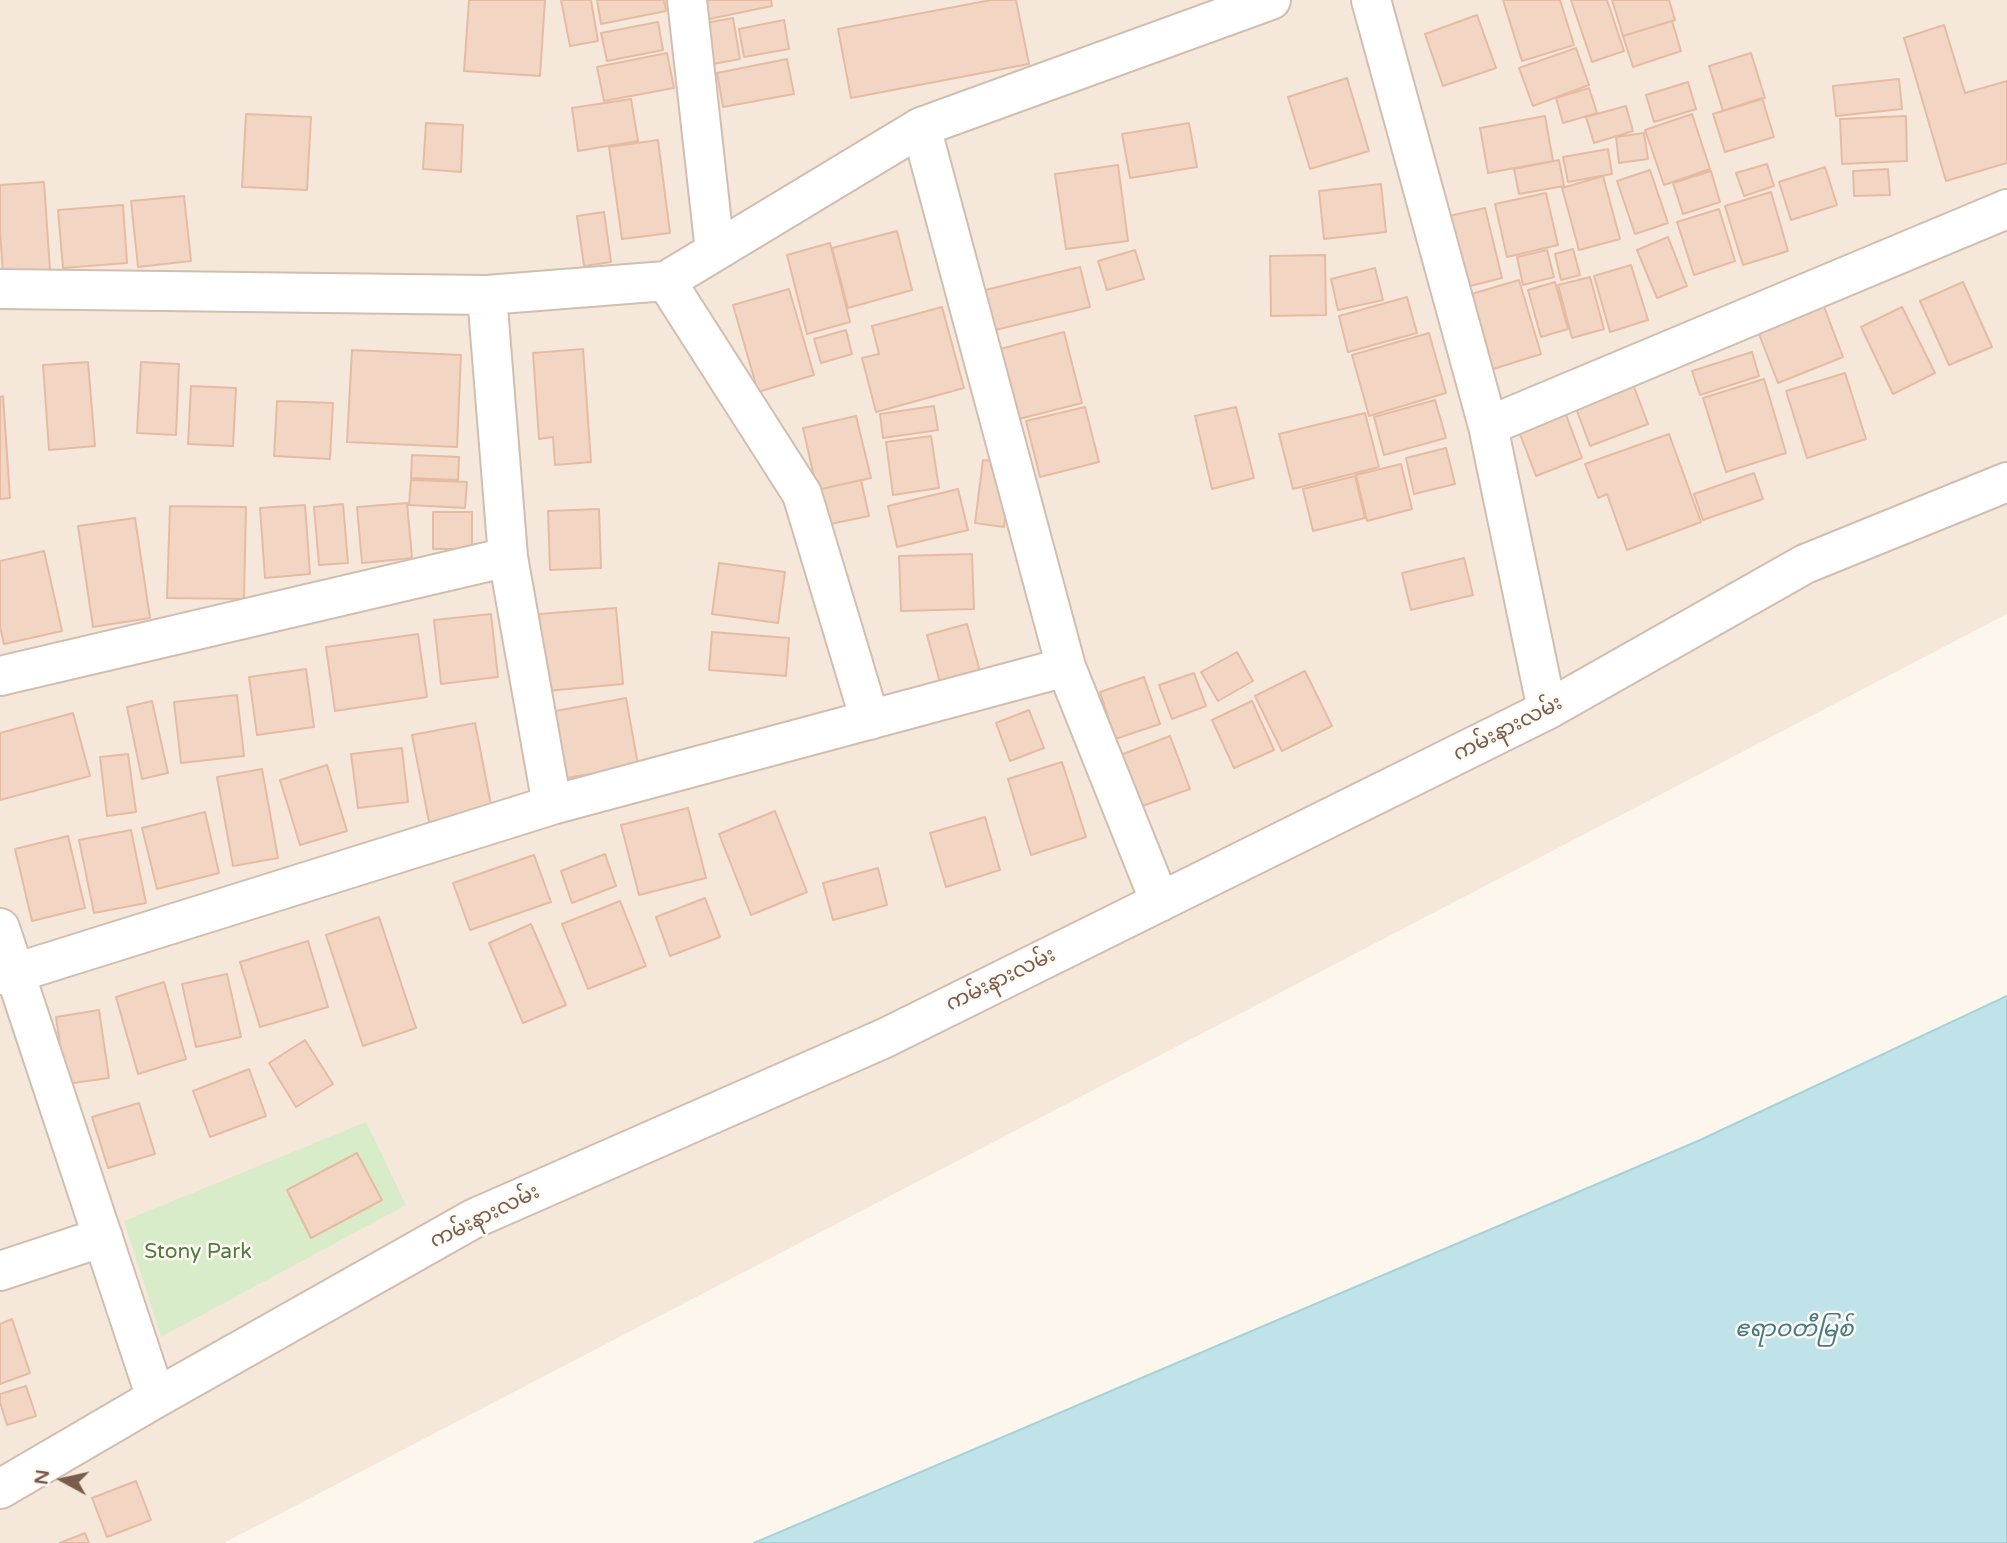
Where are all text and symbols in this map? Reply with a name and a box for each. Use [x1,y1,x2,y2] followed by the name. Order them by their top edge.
[1449,691,1567,767] street label: ကမ်းနားလမ်း
[942,943,1060,1017] street label: ကမ်းနားလမ်း
[426,1180,544,1254] street label: ကမ်းနားလမ်း
[144,1239,252,1265] park label: Stony Park
[1735,1316,1853,1344] water label: ဧရာဝတီမြစ်
[28,1445,98,1515] north arrow
[30,1468,54,1486] text: N

